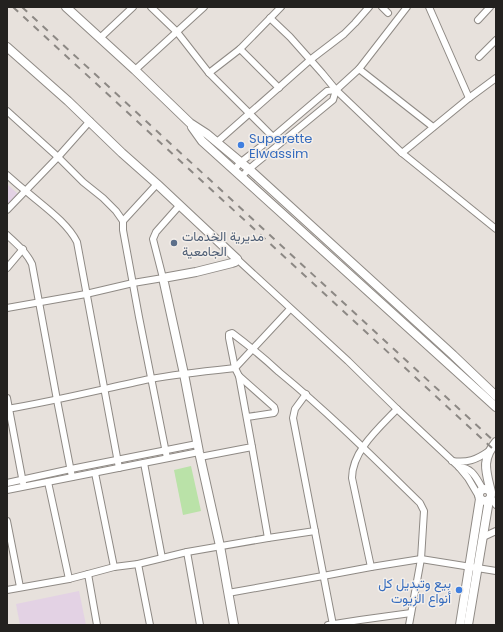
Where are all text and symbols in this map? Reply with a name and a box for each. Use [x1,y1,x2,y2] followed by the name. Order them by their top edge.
[249,129,312,163] place label: Superette Elwassim
[236,140,246,150] marker: Superette Elwassim
[182,227,264,261] place label: مديرية الخدمات الجامعية
[169,238,179,248] marker: مديرية الخدمات الجامعية
[378,574,451,608] place label: بيع وتبديل كل أنواع الزيوت
[454,585,464,595] marker: بيع وتبديل كل أنواع الزيوت

